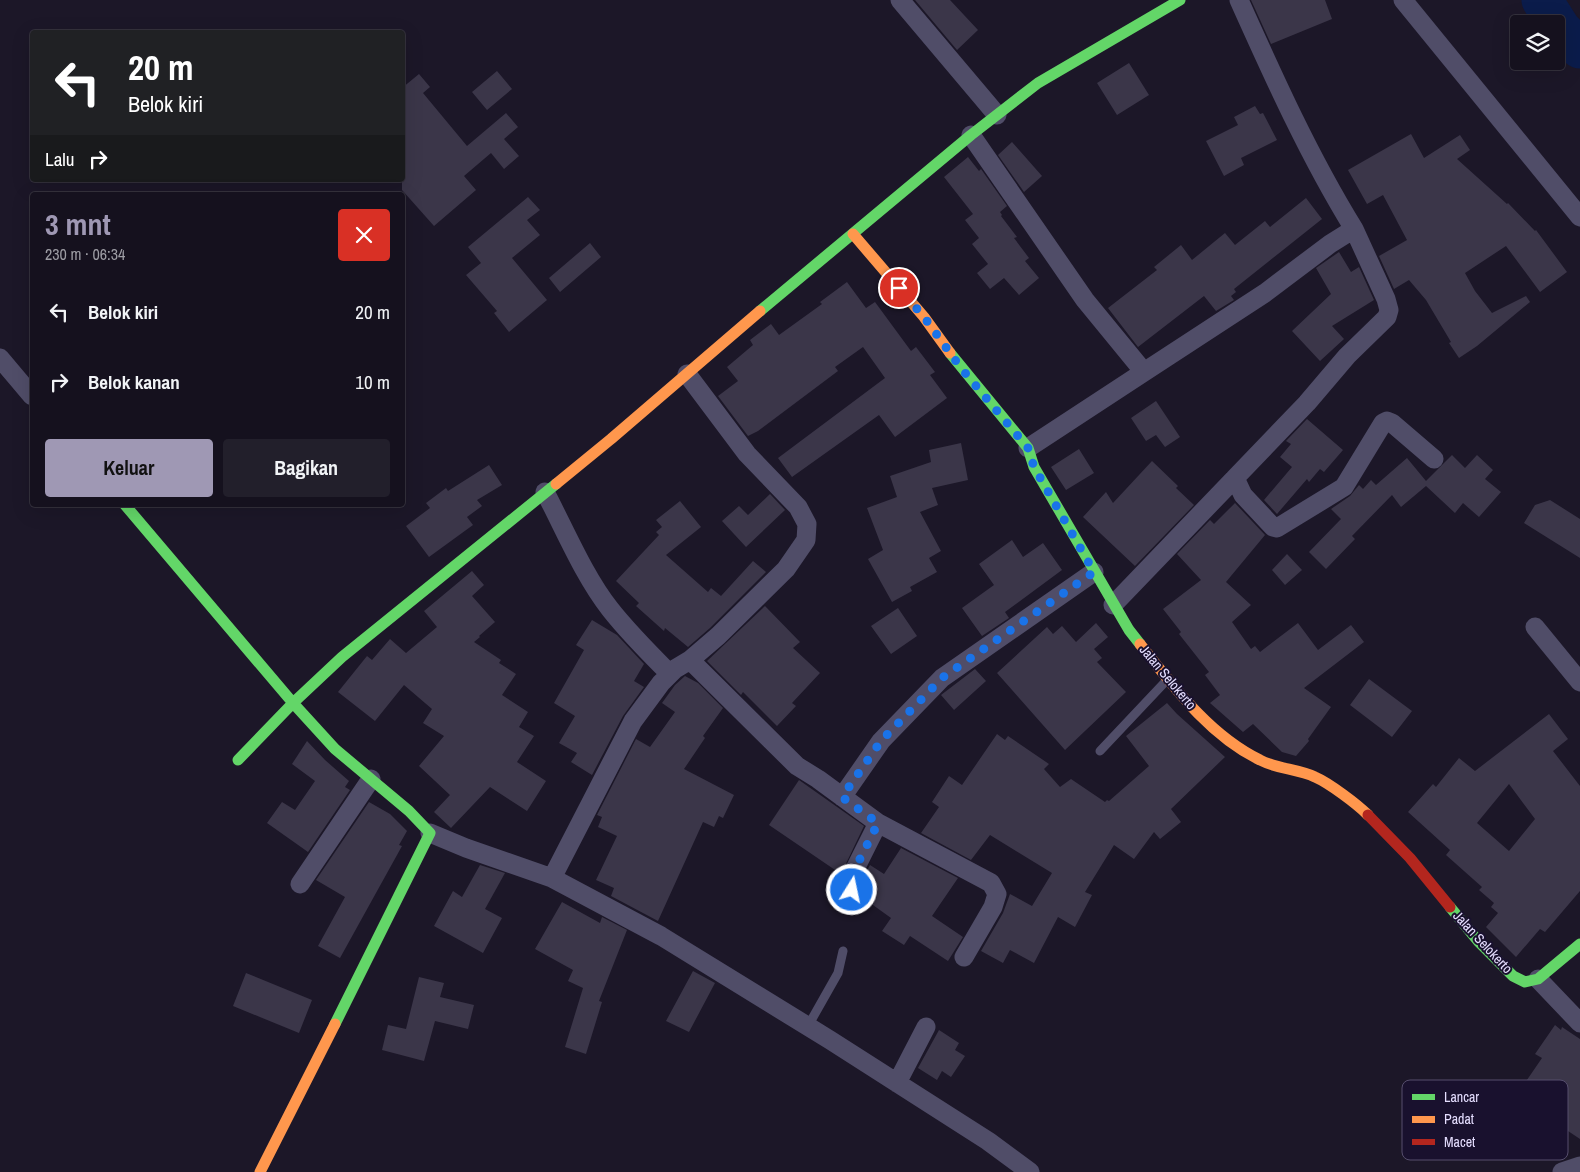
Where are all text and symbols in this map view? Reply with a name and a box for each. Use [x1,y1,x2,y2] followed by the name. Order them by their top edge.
[1510,15,1565,70] map controls
[1510,15,1565,70] button: layers
[128,44,193,91] text: 20 m
[45,50,110,115] icon: left
[128,89,203,119] text: Belok kiri
[84,145,112,173] icon: right
[45,146,74,172] text: Lalu
[45,204,111,244] text: 3 mnt
[338,209,390,261] button: close
[45,243,125,265] text: 230 m · 06:34
[878,267,920,309] pin
[885,274,913,302] icon: arrive
[45,298,73,326] icon: left
[88,299,158,325] text: Belok kiri
[355,299,390,325] text: 20 m
[45,368,73,396] icon: right
[88,369,180,395] text: Belok kanan
[355,369,390,395] text: 10 m
[45,439,213,497] button: Keluar
[223,439,390,497] button: Bagikan
[1136,641,1200,713] street label: Jalan Selokerto
[825,863,877,915] position arrow
[1449,907,1517,977] street label: Jalan Selokerto
[1402,1080,1568,1160] legend
[1444,1088,1479,1106] text: Lancar
[1444,1110,1474,1128] text: Padat
[1444,1133,1475,1151] text: Macet

